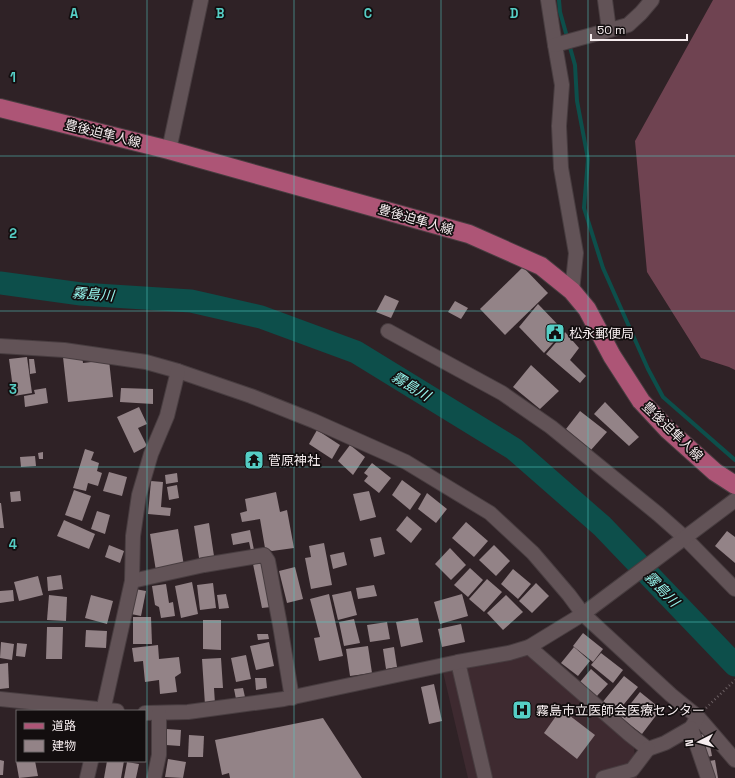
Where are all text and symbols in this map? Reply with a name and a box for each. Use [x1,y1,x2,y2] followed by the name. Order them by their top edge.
[70,5,79,22] text: A
[216,5,225,22] text: B
[364,5,372,22] text: C
[510,5,519,22] text: D
[591,16,687,42] scale bar
[597,22,625,38] text: 50 m
[10,69,16,86] text: 1
[63,116,143,151] street label: 豊後迫隼人線
[376,201,456,238] street label: 豊後迫隼人線
[9,225,17,242] text: 2
[71,283,117,305] water label: 霧島川
[544,322,566,344] public building icon: 松永郵便局
[569,325,634,342] place label: 松永郵便局
[388,367,435,406] water label: 霧島川
[9,381,17,398] text: 3
[639,398,707,465] street label: 豊後迫隼人線
[243,449,265,471] temple icon: 菅原神社
[268,452,320,469] place label: 菅原神社
[9,536,17,553] text: 4
[641,568,684,612] water label: 霧島川
[511,699,533,721] hospital icon: 霧島市立医師会医療センター
[536,702,705,719] place label: 霧島市立医師会医療センター
[16,710,146,762] legend
[52,718,76,734] text: 道路
[679,722,719,762] north arrow
[52,738,76,754] text: 建物
[682,739,696,747] text: N

